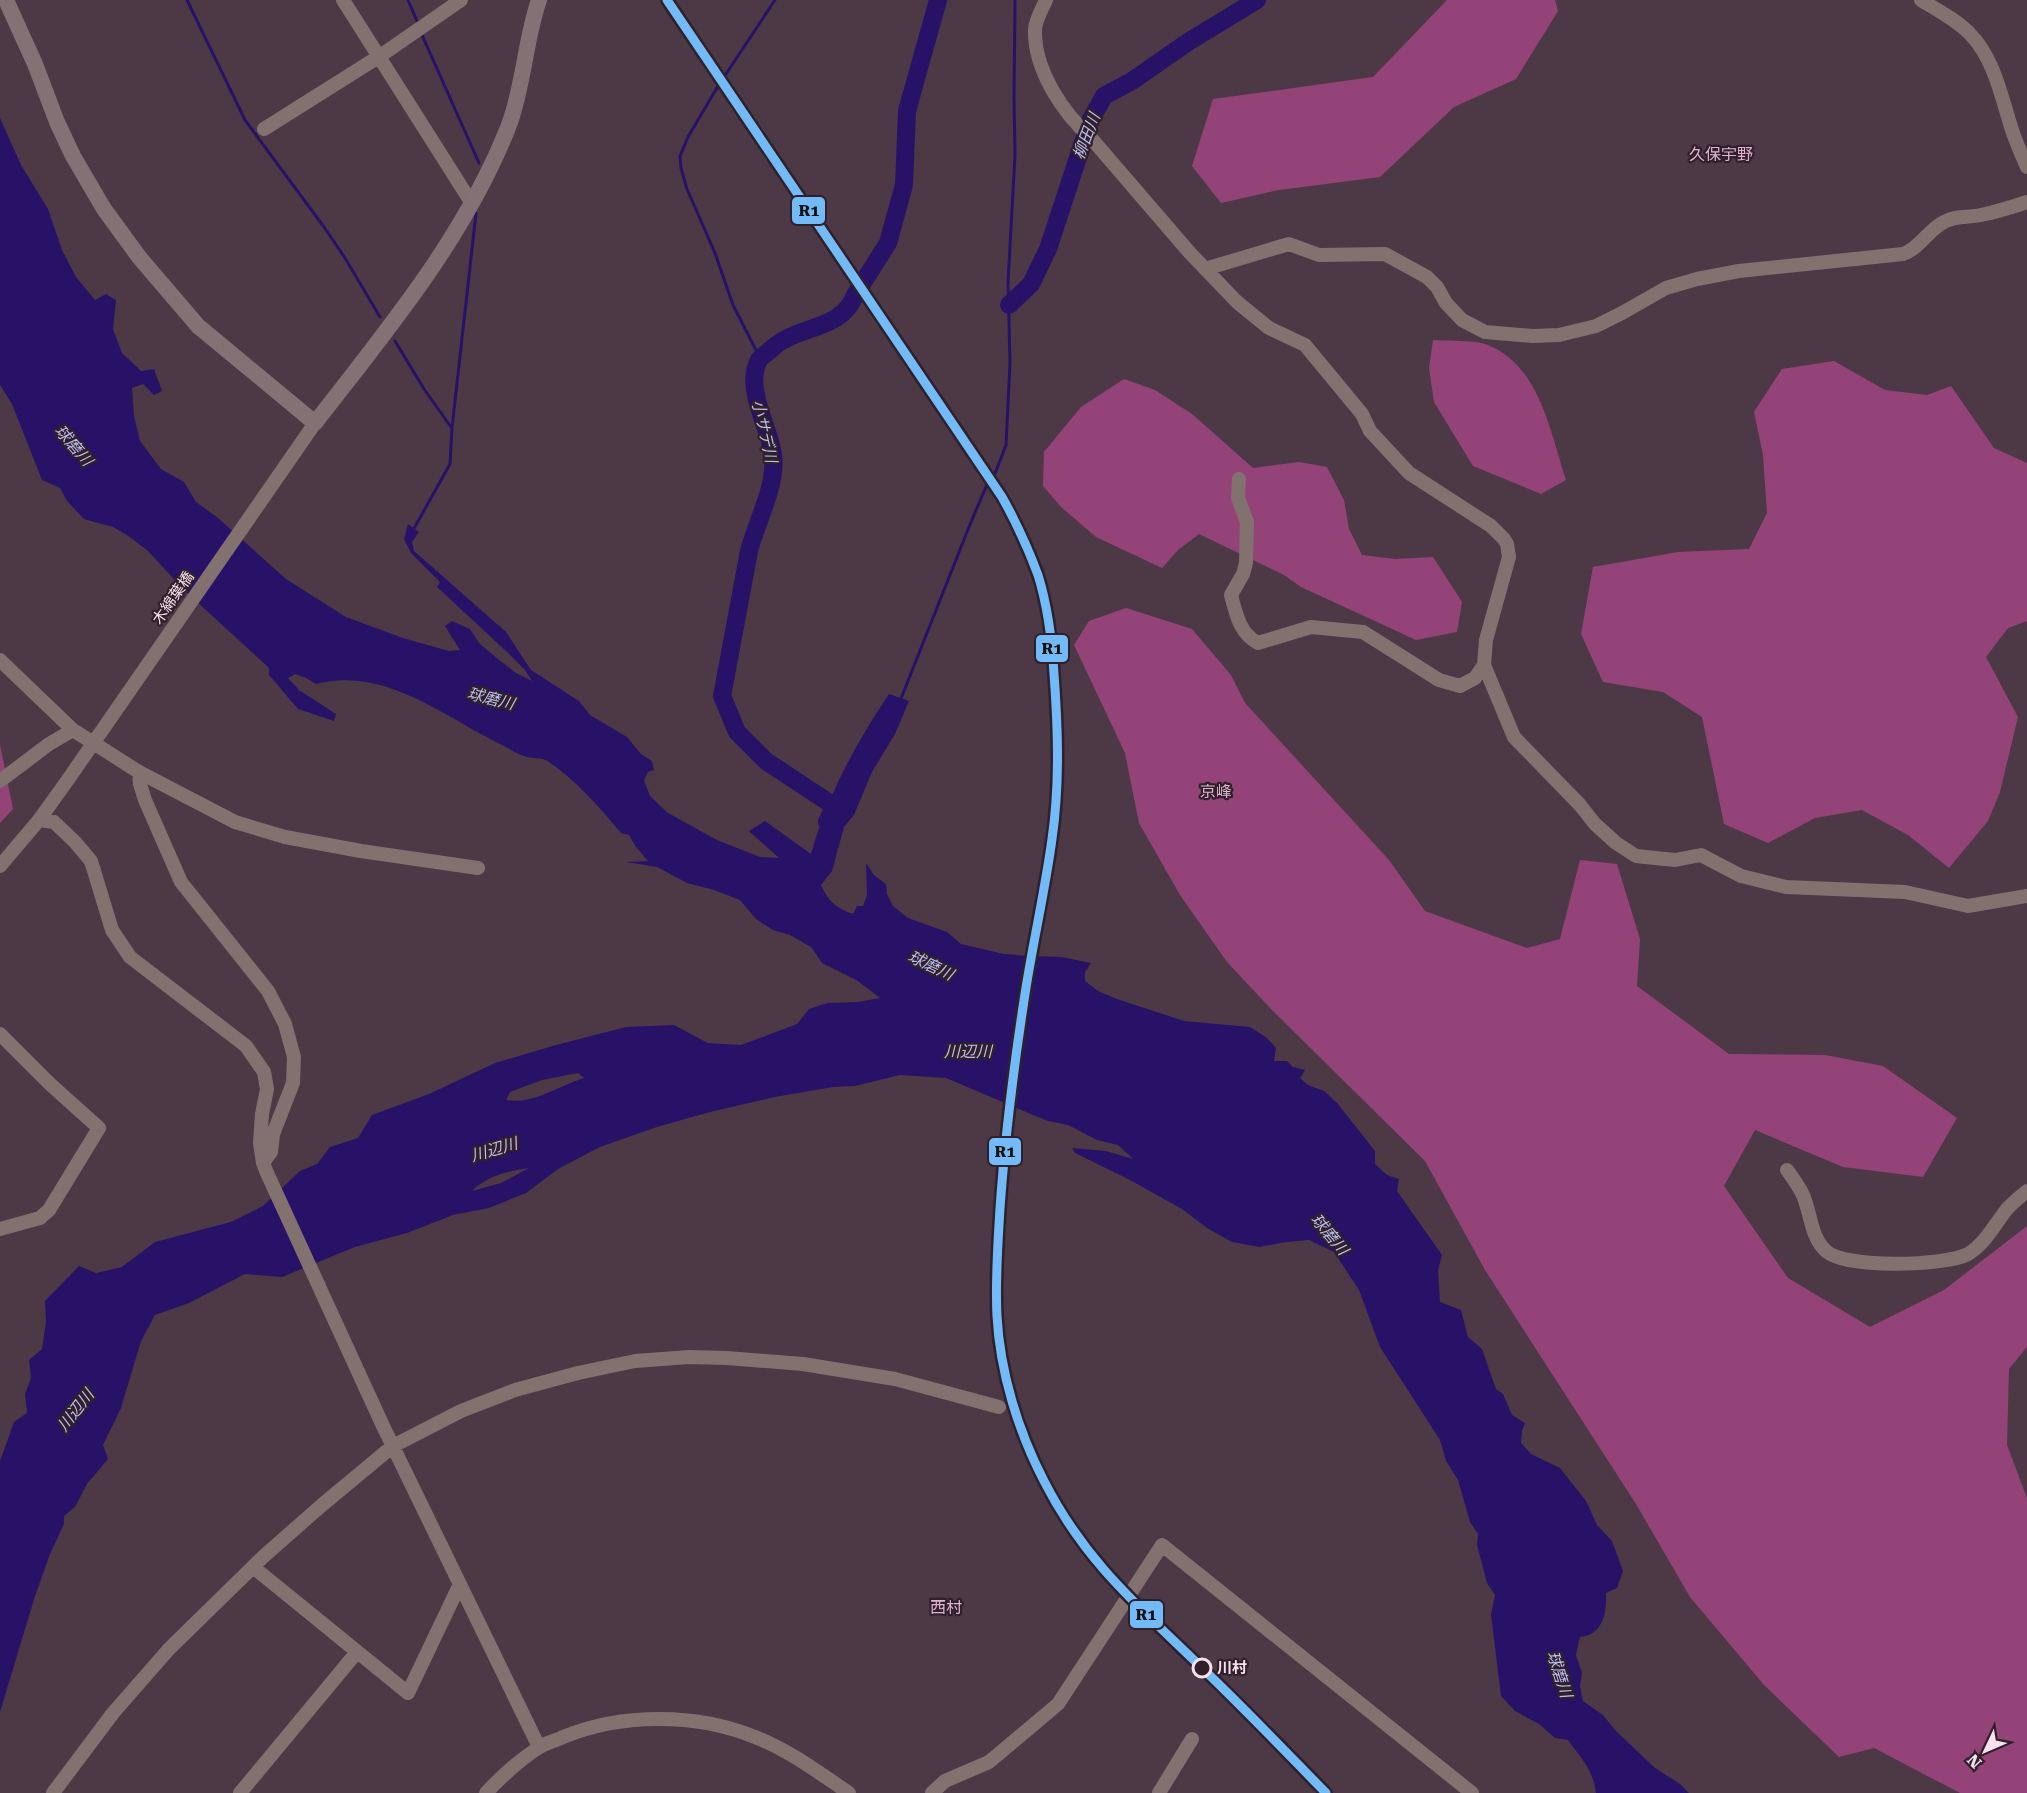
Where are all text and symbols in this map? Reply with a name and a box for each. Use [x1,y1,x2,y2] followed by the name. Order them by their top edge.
[1069,109,1105,162] water label: 柳田川
[1689,145,1753,164] district label: 久保宇野
[791,196,826,225] line badge: R1
[799,201,819,220] text: R1
[748,398,781,466] water label: 小サデ川
[51,421,98,471] water label: 球磨川
[148,568,198,628] street label: 木綿葉橋
[1035,634,1069,663] line badge: R1
[1042,639,1062,658] text: R1
[465,683,518,714] water label: 球磨川
[1200,782,1232,801] district label: 京峰
[905,947,958,985] water label: 球磨川
[944,1042,994,1061] water label: 川辺川
[468,1133,522,1165] water label: 川辺川
[988,1137,1022,1166] line badge: R1
[995,1142,1015,1161] text: R1
[1307,1210,1354,1260] water label: 球磨川
[53,1384,99,1435] water label: 川辺川
[930,1598,962,1617] district label: 西村
[1129,1600,1164,1629] line badge: R1
[1136,1605,1156,1624] text: R1
[1543,1648,1577,1702] water label: 球磨川
[1192,1658,1212,1678] marker: 川村
[1217,1659,1247,1677] place label: 川村
[1955,1721,2015,1781] north arrow
[1963,1750,1986,1772] text: N

